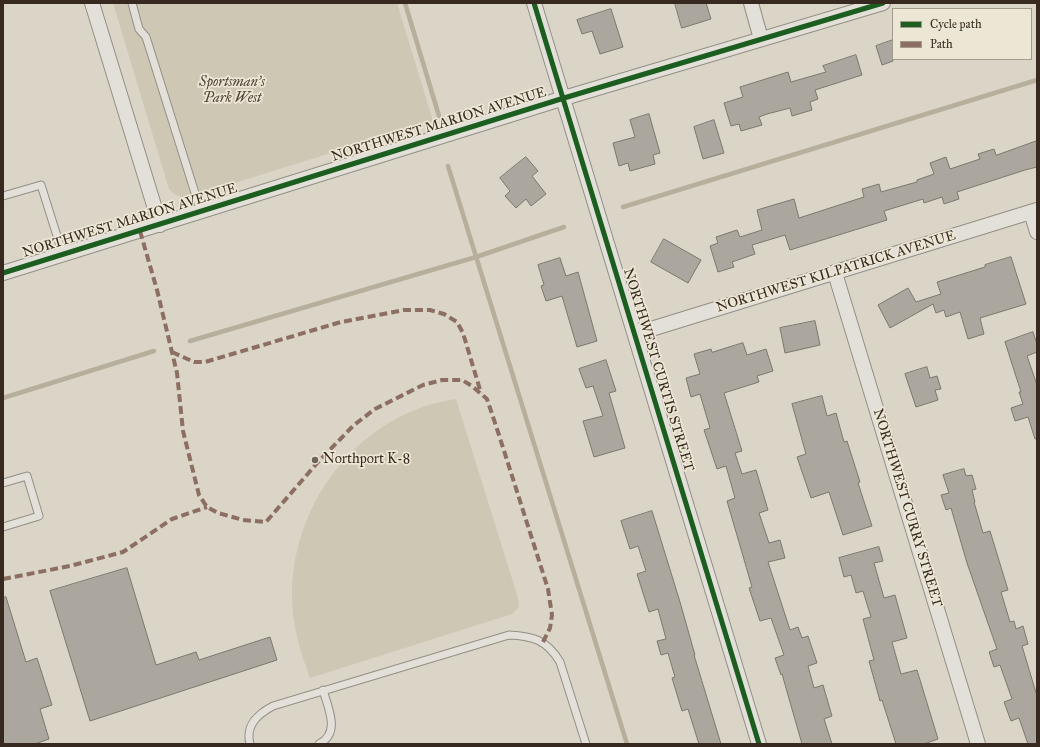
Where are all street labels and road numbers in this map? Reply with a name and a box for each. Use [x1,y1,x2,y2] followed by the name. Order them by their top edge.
[330,84,548,166] street label: NORTHWEST MARION AVENUE
[21,180,239,262] street label: NORTHWEST MARION AVENUE
[714,228,958,316] street label: NORTHWEST KILPATRICK AVENUE
[619,266,697,474] street label: NORTHWEST CURTIS STREET
[869,407,945,609] street label: NORTHWEST CURRY STREET

